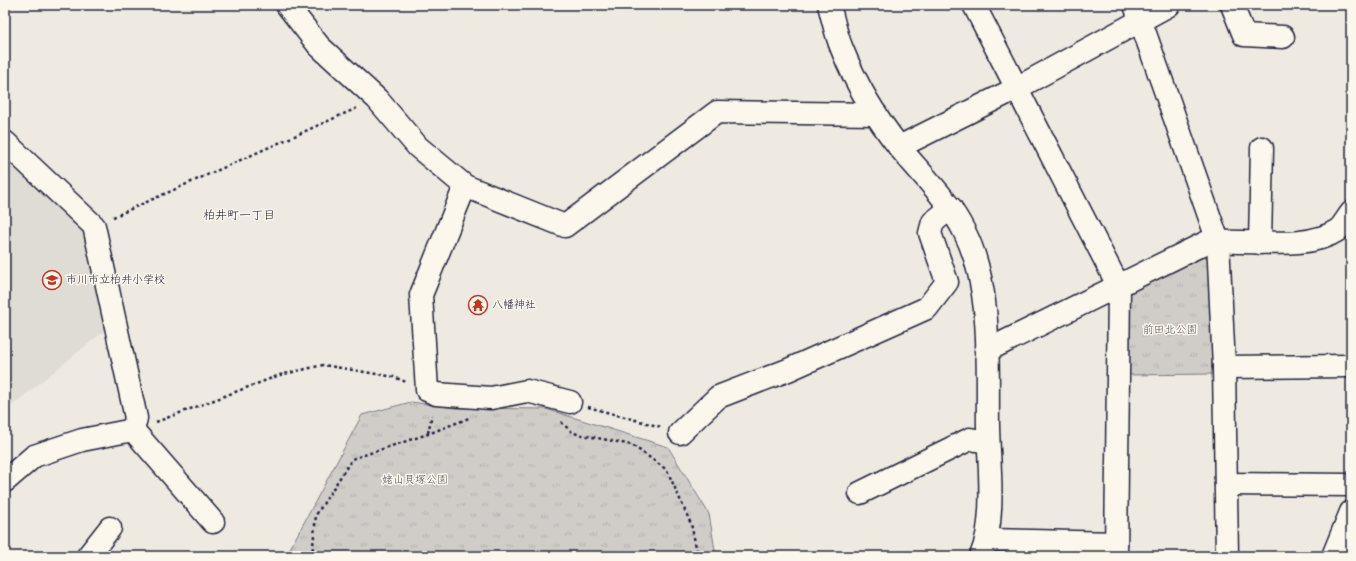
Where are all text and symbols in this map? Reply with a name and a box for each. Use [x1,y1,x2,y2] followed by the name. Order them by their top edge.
[203,206,275,225] district label: 柏井町一丁目
[41,269,63,291] school or university icon: 市川市立柏井小学校
[66,271,165,289] place label: 市川市立柏井小学校
[467,294,489,316] temple icon: 八幡神社
[492,296,536,314] place label: 八幡神社
[1143,321,1198,339] park label: 前田北公園
[382,471,448,489] park label: 姥山貝塚公園

